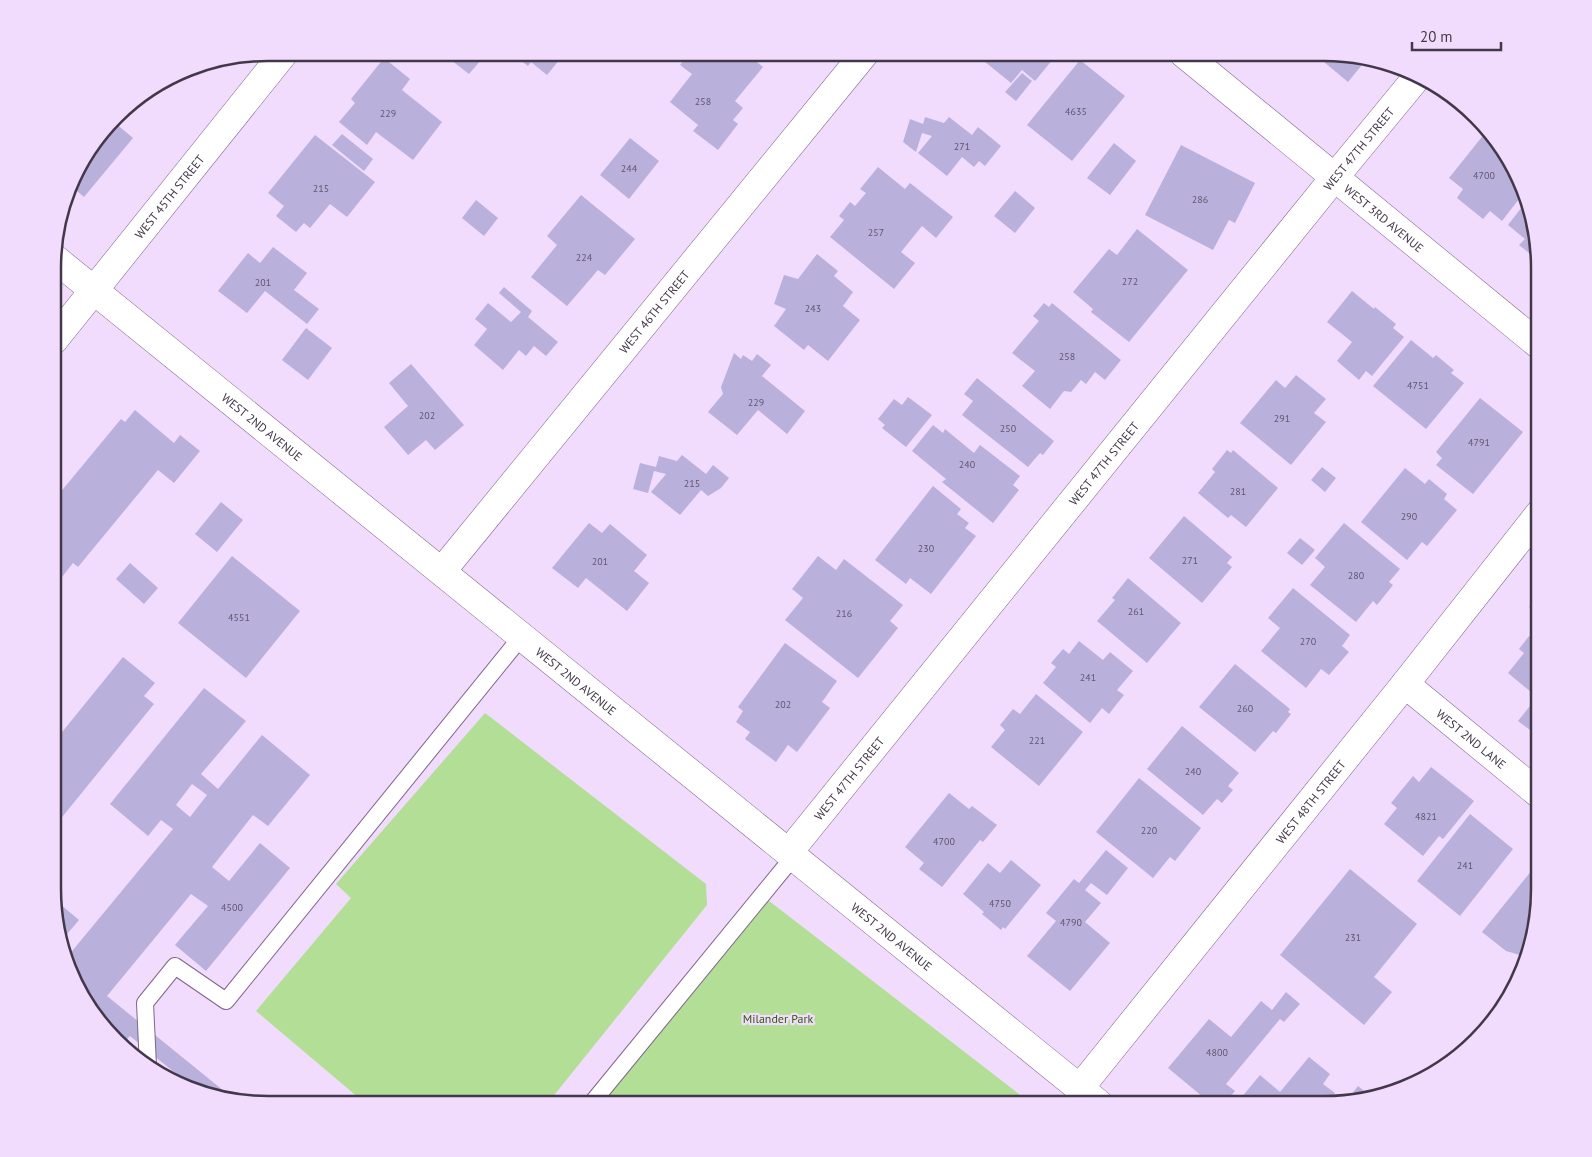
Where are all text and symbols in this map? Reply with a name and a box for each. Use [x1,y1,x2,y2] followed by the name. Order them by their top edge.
[1412,20,1501,52] scale bar
[1420,27,1453,46] text: 20 m
[695,95,711,108] house number: 258
[1320,104,1397,193] street label: WEST 47TH STREET
[1065,105,1087,118] house number: 4635
[380,107,396,120] house number: 229
[954,140,970,153] house number: 271
[131,151,207,241] street label: WEST 45TH STREET
[621,162,638,175] house number: 244
[1473,169,1495,182] house number: 4700
[1341,181,1427,255] street label: WEST 3RD AVENUE
[313,182,329,195] house number: 215
[1192,193,1208,206] house number: 286
[868,226,884,239] house number: 257
[576,251,593,264] house number: 224
[616,267,692,356] street label: WEST 46TH STREET
[1122,275,1138,288] house number: 272
[255,276,271,289] house number: 201
[805,302,821,315] house number: 243
[1059,350,1075,363] house number: 258
[1407,379,1429,392] house number: 4751
[219,389,306,464] street label: WEST 2ND AVENUE
[748,396,764,409] house number: 229
[419,409,435,422] house number: 202
[1274,412,1290,425] house number: 291
[1065,418,1142,508] street label: WEST 47TH STREET
[1000,422,1017,435] house number: 250
[1468,436,1490,449] house number: 4791
[959,458,976,471] house number: 240
[684,477,700,490] house number: 215
[1230,485,1246,498] house number: 281
[1401,510,1418,523] house number: 290
[918,542,935,555] house number: 230
[1182,554,1198,567] house number: 271
[592,555,608,568] house number: 201
[1348,569,1365,582] house number: 280
[1128,605,1144,618] house number: 261
[836,607,852,620] house number: 216
[228,611,250,624] house number: 4551
[1300,635,1317,648] house number: 270
[533,644,620,718] street label: WEST 2ND AVENUE
[1080,671,1096,684] house number: 241
[775,698,791,711] house number: 202
[1237,702,1254,715] house number: 260
[1434,706,1509,772] street label: WEST 2ND LANE
[811,733,887,823] street label: WEST 47TH STREET
[1029,734,1045,747] house number: 221
[1272,756,1349,846] street label: WEST 48TH STREET
[1185,765,1202,778] house number: 240
[1415,810,1437,823] house number: 4821
[1141,824,1158,837] house number: 220
[933,835,955,848] house number: 4700
[1457,859,1473,872] house number: 241
[989,897,1011,910] house number: 4750
[848,899,935,973] street label: WEST 2ND AVENUE
[221,901,243,914] house number: 4500
[1060,916,1082,929] house number: 4790
[1345,931,1361,944] house number: 231
[743,1011,814,1026] park label: Milander Park
[1206,1046,1228,1059] house number: 4800

